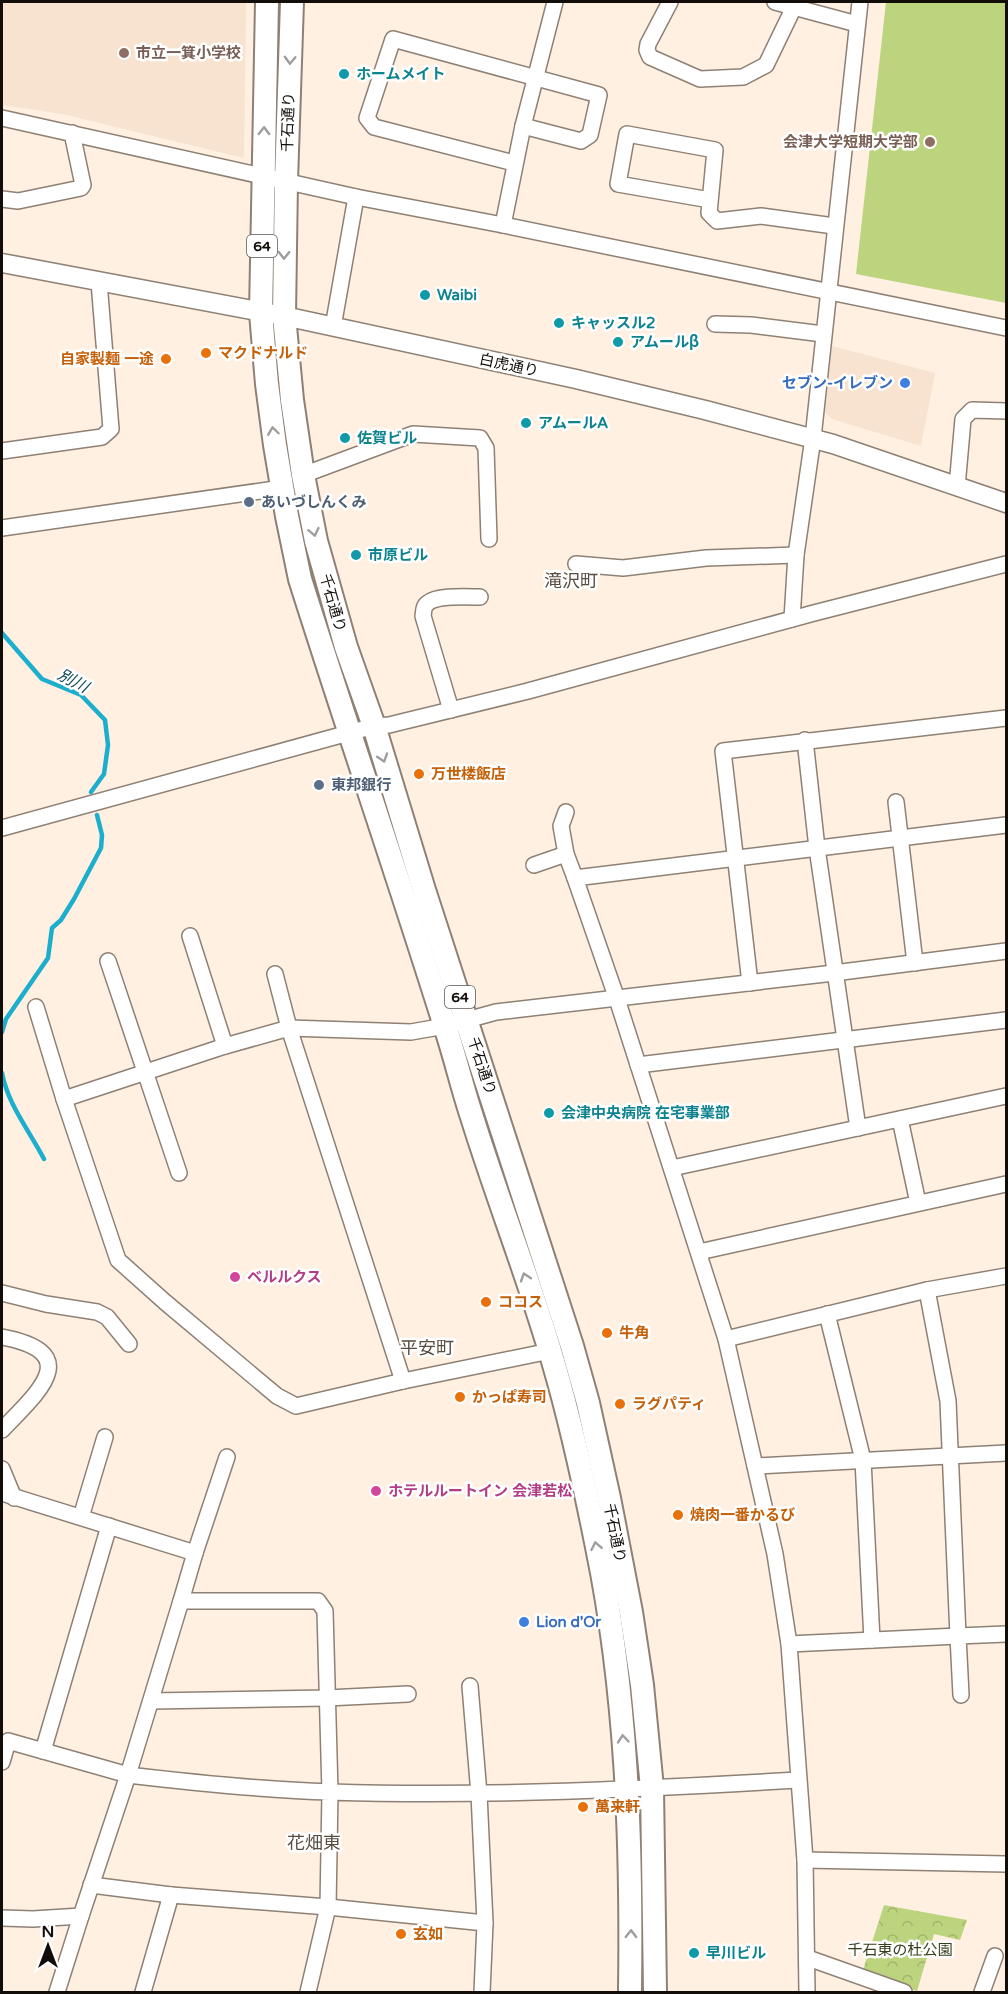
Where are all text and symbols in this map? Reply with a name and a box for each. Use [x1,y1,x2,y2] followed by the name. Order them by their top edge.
[136,44,241,62] place label: 市立一箕小学校
[117,46,131,60] marker: 市立一箕小学校
[283,55,296,64] one-way arrow
[356,65,446,83] place label: ホームメイト
[337,67,351,81] marker: ホームメイト
[278,92,298,152] street label: 千石通り
[258,127,270,136] one-way arrow
[783,133,918,151] place label: 会津大学短期大学部
[923,135,937,149] marker: 会津大学短期大学部
[247,235,277,257] road number: 64
[278,250,291,259] one-way arrow
[437,286,477,304] place label: Waibi
[418,288,432,302] marker: Waibi
[571,314,655,332] place label: キャッスル2
[552,316,566,330] marker: キャッスル2
[630,333,699,351] place label: アムールβ
[611,335,625,349] marker: アムールβ
[218,344,308,362] place label: マクドナルド
[199,346,213,360] marker: マクドナルド
[60,350,154,368] place label: 自家製麺 一途
[478,350,540,380] street label: 白虎通り
[159,352,173,366] marker: 自家製麺 一途
[782,374,893,392] place label: セブン-イレブン
[898,376,912,390] marker: セブン-イレブン
[538,414,608,432] place label: アムールA
[519,416,533,430] marker: アムールA
[267,426,279,435] one-way arrow
[357,429,417,447] place label: 佐賀ビル
[338,431,352,445] marker: 佐賀ビル
[261,493,367,511] place label: あいづしんくみ
[242,495,256,509] marker: あいづしんくみ
[307,526,320,536] one-way arrow
[368,546,428,564] place label: 市原ビル
[349,548,363,562] marker: 市原ビル
[544,570,598,592] district label: 滝沢町
[316,572,350,634] street label: 千石通り
[54,665,94,698] water label: 別川
[376,752,389,763] one-way arrow
[431,765,506,783] place label: 万世楼飯店
[412,767,426,781] marker: 万世楼飯店
[331,776,391,794] place label: 東邦銀行
[312,778,326,792] marker: 東邦銀行
[445,986,475,1008] road number: 64
[464,1035,500,1097] street label: 千石通り
[561,1104,730,1122] place label: 会津中央病院 在宅事業部
[542,1106,556,1120] marker: 会津中央病院 在宅事業部
[247,1268,322,1286] place label: ベルルクス
[228,1270,242,1284] marker: ベルルクス
[520,1272,532,1283] one-way arrow
[498,1293,543,1311] place label: ココス
[479,1295,493,1309] marker: ココス
[619,1324,649,1342] place label: 牛角
[600,1326,614,1340] marker: 牛角
[400,1337,454,1359] district label: 平安町
[472,1388,547,1406] place label: かっぱ寿司
[453,1390,467,1404] marker: かっぱ寿司
[632,1395,706,1413] place label: ラグパティ
[613,1397,627,1411] marker: ラグパティ
[388,1482,572,1500] place label: ホテルルートイン 会津若松
[369,1484,383,1498] marker: ホテルルートイン 会津若松
[600,1502,630,1564] street label: 千石通り
[690,1506,795,1524] place label: 焼肉一番かるび
[671,1508,685,1522] marker: 焼肉一番かるび
[590,1541,603,1551] one-way arrow
[536,1613,601,1631] place label: Lion d'Or
[517,1615,531,1629] marker: Lion d'Or
[617,1735,630,1744] one-way arrow
[595,1798,640,1816] place label: 萬来軒
[576,1800,590,1814] marker: 萬来軒
[287,1832,341,1854] district label: 花畑東
[18,1916,78,1976] north arrow
[42,1922,54,1942] text: N
[413,1925,443,1943] place label: 玄如
[394,1927,408,1941] marker: 玄如
[625,1930,637,1939] one-way arrow
[847,1941,953,1959] park label: 千石東の杜公園
[706,1944,766,1962] place label: 早川ビル
[687,1946,701,1960] marker: 早川ビル

